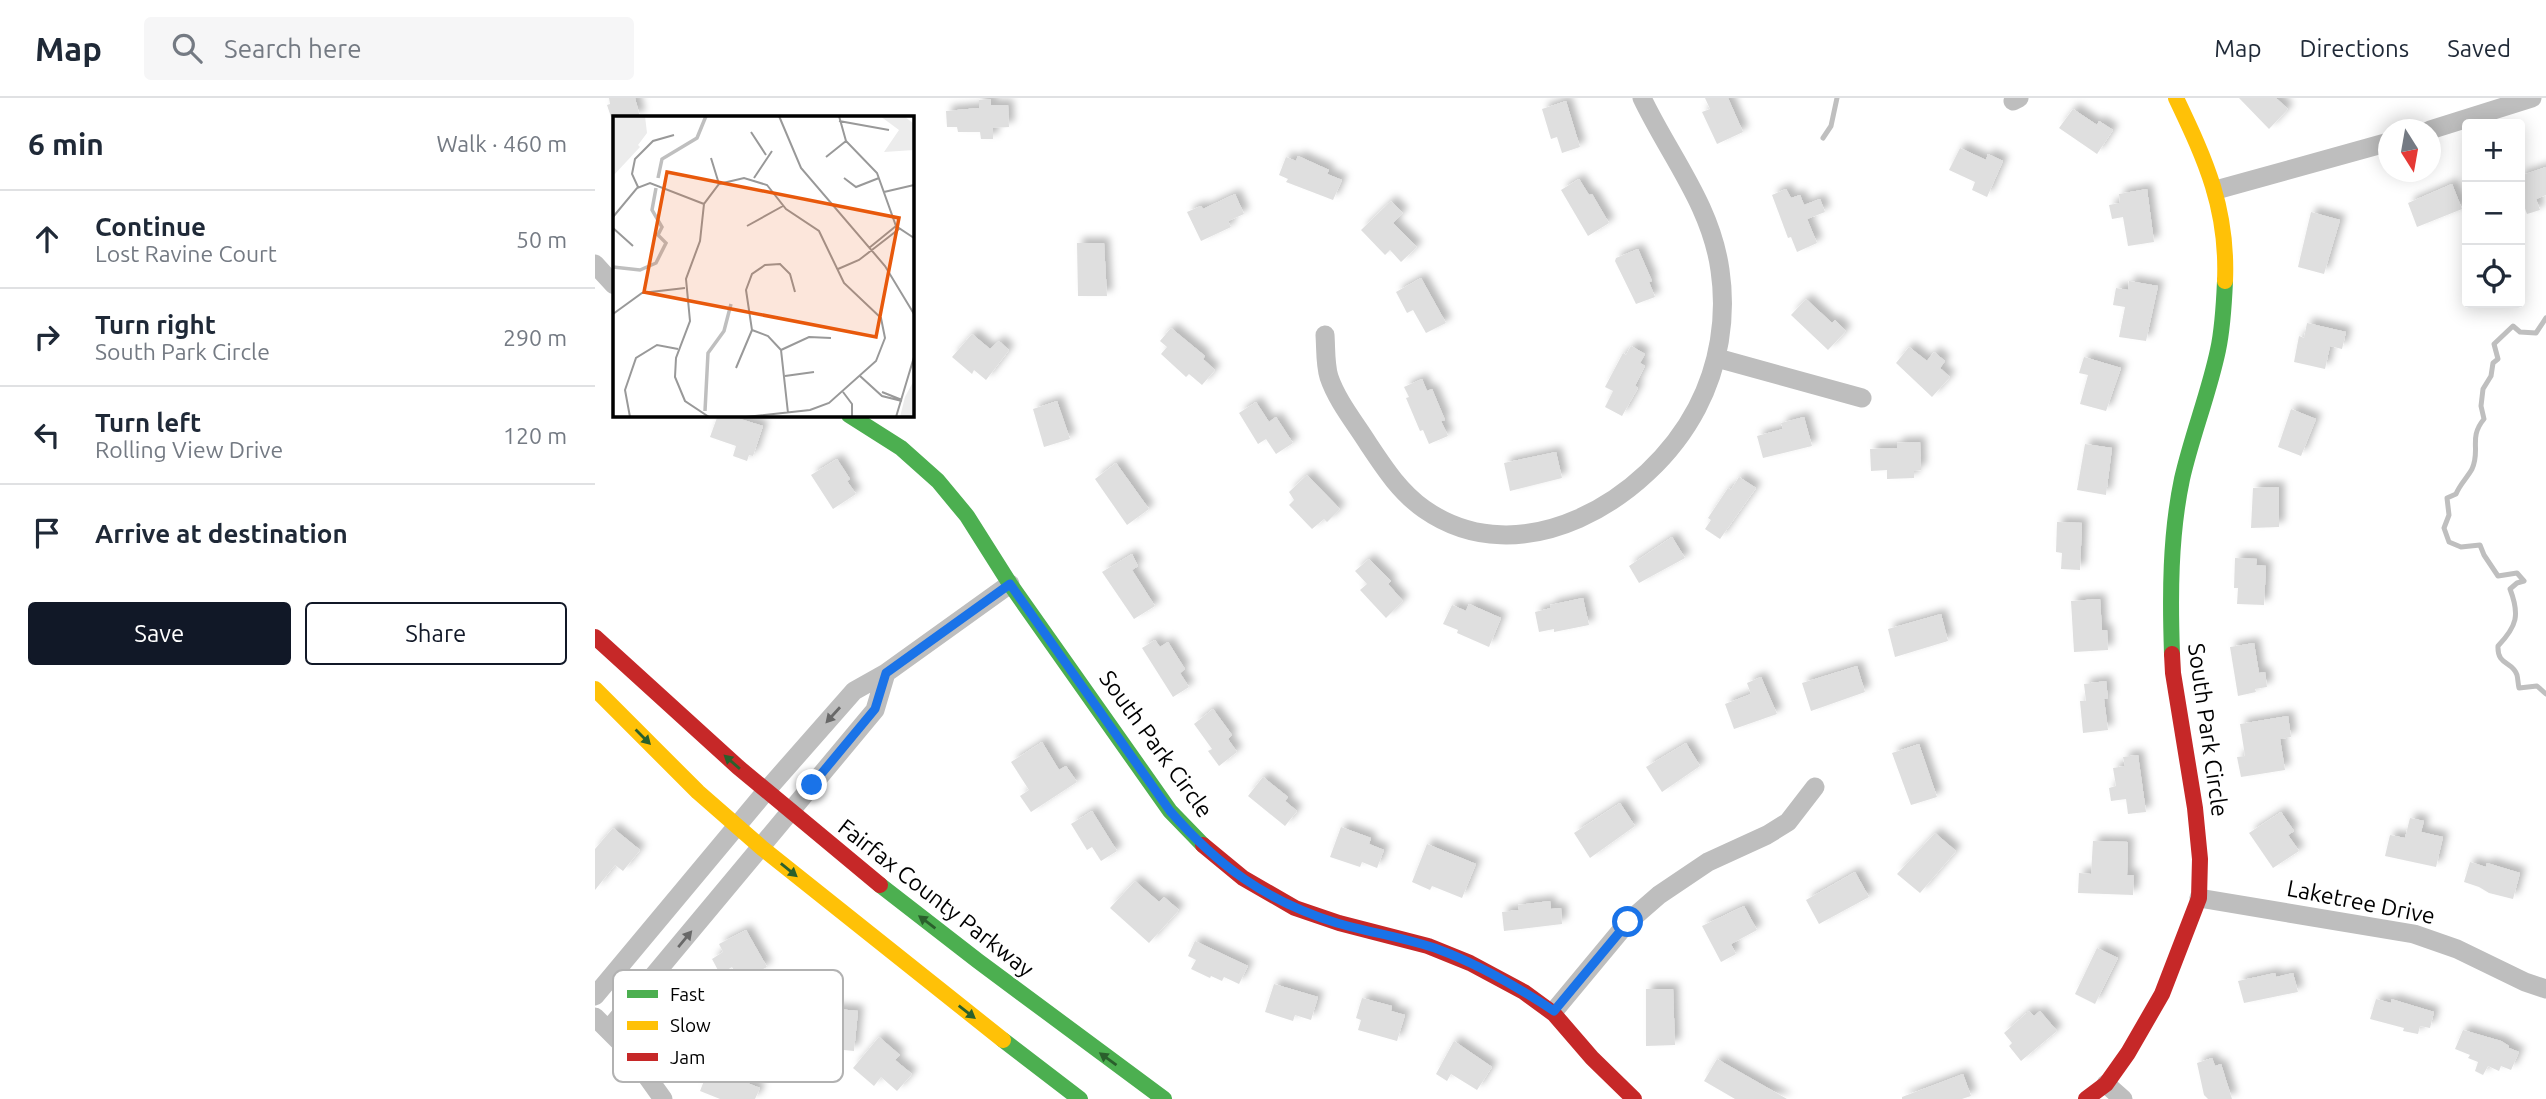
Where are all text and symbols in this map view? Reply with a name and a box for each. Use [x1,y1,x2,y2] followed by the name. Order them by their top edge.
[144,17,634,80] search box
[168,29,206,67] icon: search
[35,30,102,67] text: Map
[224,34,362,63] text: Search here
[2214,35,2261,62] text: Map
[2299,35,2409,62] text: Directions
[2447,35,2511,62] text: Saved
[613,116,913,416] inset map
[2378,119,2441,182] north arrow
[2462,119,2525,308] map controls
[2462,119,2525,182] button: +
[28,127,104,161] text: 6 min
[436,131,567,156] text: Walk · 460 m
[2462,182,2525,245] button: −
[95,212,206,241] text: Continue
[28,220,66,258] icon: ahead
[516,227,567,252] text: 50 m
[95,241,277,266] text: Lost Ravine Court
[2462,245,2525,308] button: locate
[95,310,216,339] text: Turn right
[28,318,66,356] icon: right
[503,325,567,350] text: 290 m
[95,339,270,364] text: South Park Circle
[95,408,201,437] text: Turn left
[28,416,66,454] icon: left
[503,423,567,448] text: 120 m
[95,437,283,462] text: Rolling View Drive
[28,514,66,552] icon: arrive
[95,519,348,548] text: Arrive at destination
[28,602,291,665] button: Save
[305,602,567,665] button: Share
[2184,642,2233,818] street label: South Park Circle
[1095,666,1218,822] street label: South Park Circle
[825,706,841,724] one-way arrow
[635,729,652,746] one-way arrow
[723,754,741,770] one-way arrow
[796,769,827,800] route end
[834,814,1039,981] street label: Fairfax County Parkway
[781,862,798,877] one-way arrow
[2285,875,2437,928] street label: Laketree Drive
[1612,906,1643,937] route start
[918,915,936,929] one-way arrow
[677,931,692,948] one-way arrow
[613,970,843,1082] legend
[670,983,705,1005] text: Fast
[958,1005,976,1019] one-way arrow
[670,1014,711,1036] text: Slow
[670,1046,706,1068] text: Jam
[1099,1052,1117,1066] one-way arrow

